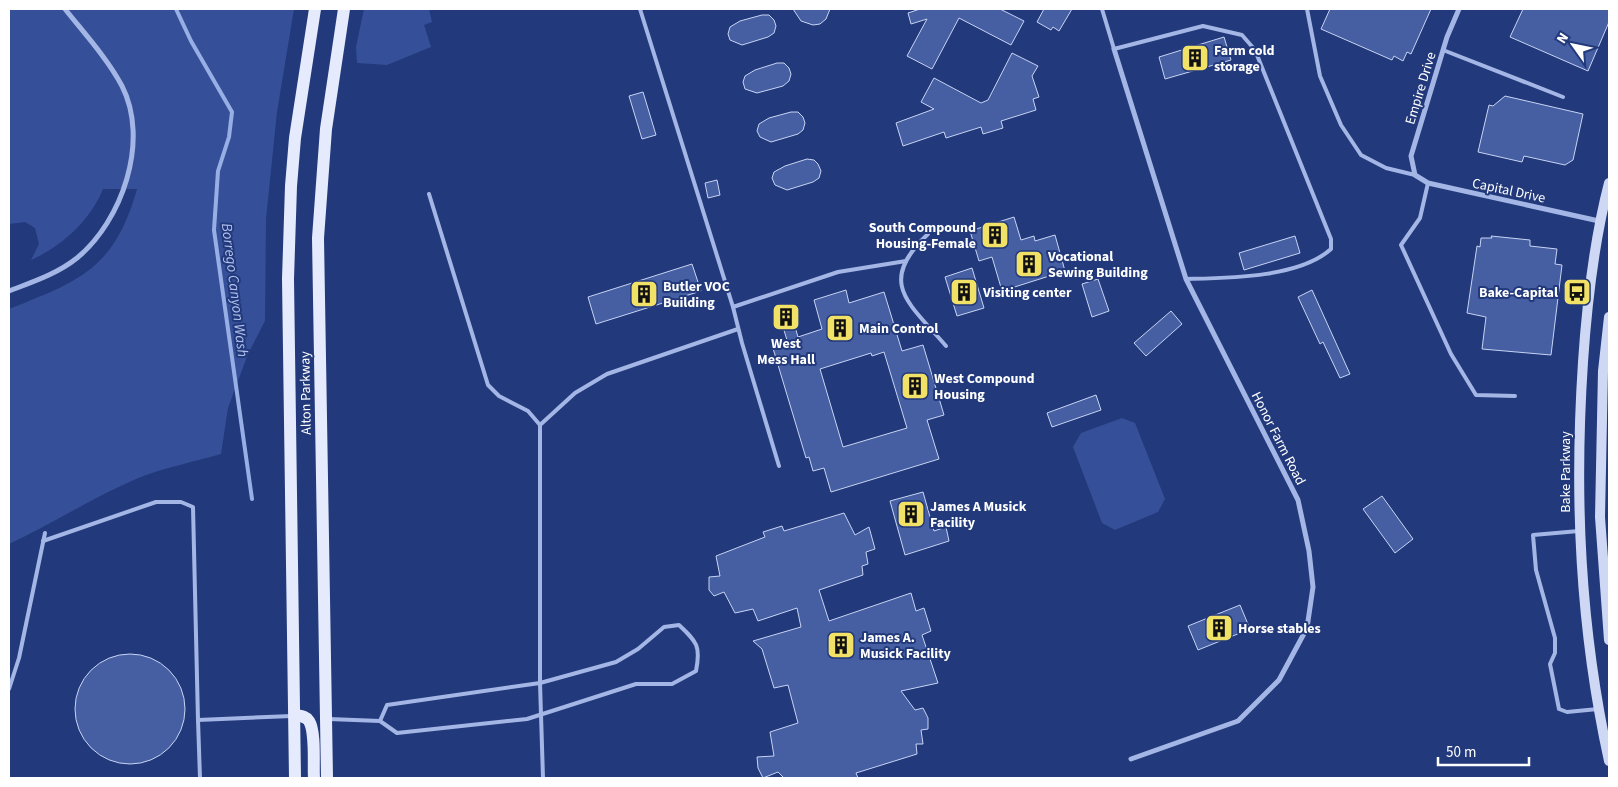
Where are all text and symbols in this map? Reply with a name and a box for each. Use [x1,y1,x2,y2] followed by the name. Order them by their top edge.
[1548,20,1598,70] north arrow
[1552,29,1574,48] text: N
[1214,41,1275,77] place label: Farm cold storage
[1180,43,1210,73] building icon: Farm cold storage
[1400,49,1441,127] street label: Empire Drive
[1470,173,1547,209] street label: Capital Drive
[869,218,976,254] place label: South Compound Housing-Female
[980,220,1010,250] building icon: South Compound Housing-Female
[216,222,253,358] water label: Borrego Canyon Wash
[1047,247,1148,283] place label: Vocational Sewing Building
[1014,249,1044,279] building icon: Vocational Sewing Building
[663,277,730,313] place label: Butler VOC Building
[949,277,979,307] building icon: Visiting center
[1562,277,1592,307] bus stop icon: Bake-Capital
[629,279,659,309] building icon: Butler VOC Building
[982,283,1072,303] place label: Visiting center
[1479,283,1558,303] place label: Bake-Capital
[771,302,801,332] building icon: West Mess Hall
[825,313,855,343] building icon: Main Control
[859,319,938,339] place label: Main Control
[757,334,815,370] place label: West Mess Hall
[295,351,317,435] street label: Alton Parkway
[934,369,1034,405] place label: West Compound Housing
[900,371,930,401] building icon: West Compound Housing
[1246,388,1310,489] street label: Honor Farm Road
[1556,431,1576,513] street label: Bake Parkway
[930,497,1027,533] place label: James A Musick Facility
[896,499,926,529] building icon: James A Musick Facility
[1204,613,1234,643] building icon: Horse stables
[1238,619,1321,639] place label: Horse stables
[860,628,952,664] place label: James A. Musick Facility
[826,630,856,660] building icon: James A. Musick Facility
[1438,734,1529,766] scale bar
[1446,742,1476,763] text: 50 m

